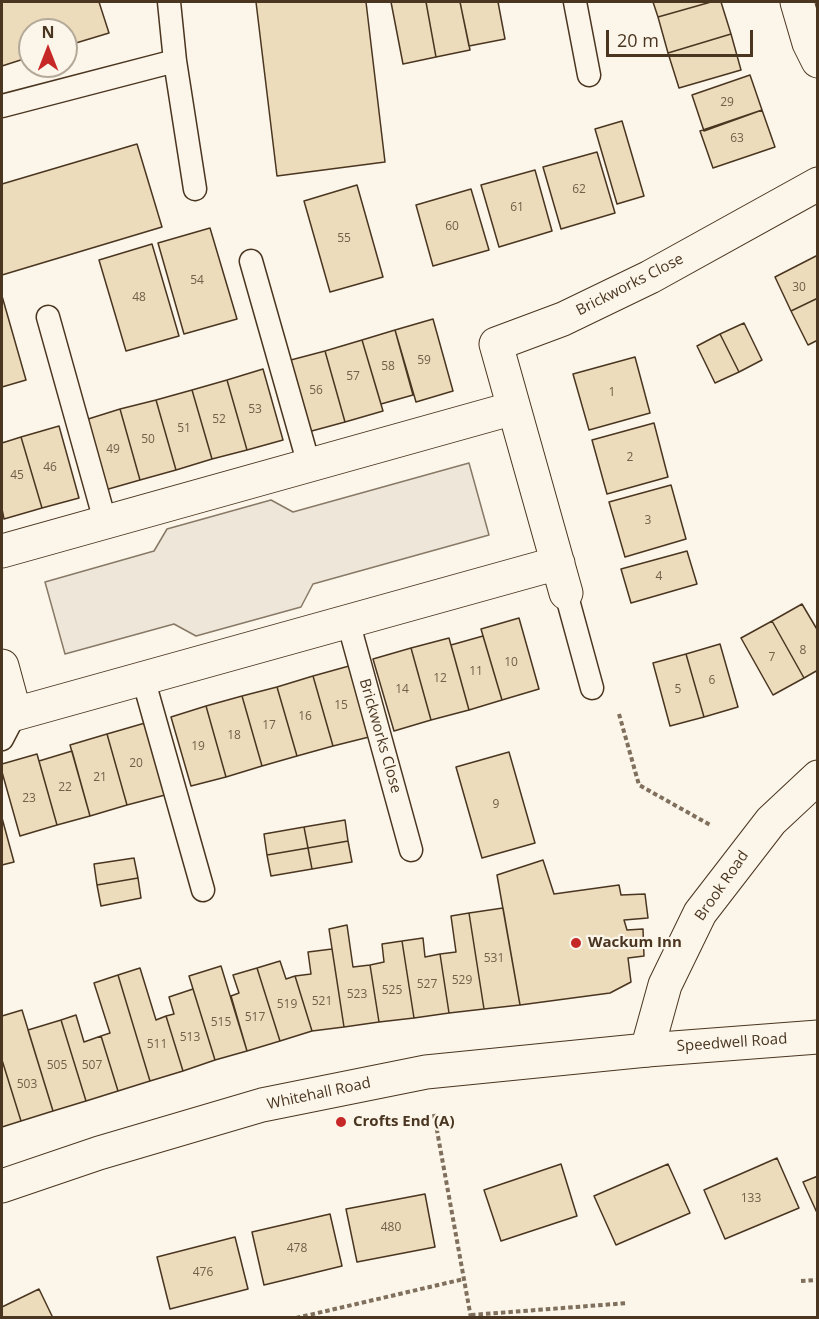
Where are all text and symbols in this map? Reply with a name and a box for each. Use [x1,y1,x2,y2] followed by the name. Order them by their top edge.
[18,18,78,78] north arrow
[609,18,756,56] scale bar
[41,21,55,43] text: N
[617,28,659,52] text: 20 m
[720,96,734,110] house number: 29
[730,132,744,146] house number: 63
[572,183,586,197] house number: 62
[510,201,524,215] house number: 61
[445,220,459,234] house number: 60
[337,232,351,246] house number: 55
[573,250,687,320] street label: Brickworks Close
[190,274,204,288] house number: 54
[792,281,806,295] house number: 30
[132,291,146,305] house number: 48
[417,354,431,368] house number: 59
[381,360,395,374] house number: 58
[346,370,360,384] house number: 57
[309,384,323,398] house number: 56
[609,386,615,400] house number: 1
[248,403,262,417] house number: 53
[212,413,226,427] house number: 52
[177,422,191,436] house number: 51
[141,433,155,447] house number: 50
[106,443,120,457] house number: 49
[627,451,633,465] house number: 2
[43,461,57,475] house number: 46
[10,469,24,483] house number: 45
[645,514,651,528] house number: 3
[656,570,662,584] house number: 4
[800,644,806,658] house number: 8
[769,651,775,665] house number: 7
[504,656,518,670] house number: 10
[469,665,483,679] house number: 11
[433,672,447,686] house number: 12
[709,674,715,688] house number: 6
[355,677,405,795] street label: Brickworks Close
[395,683,409,697] house number: 14
[675,683,681,697] house number: 5
[334,699,348,713] house number: 15
[298,710,312,724] house number: 16
[262,719,276,733] house number: 17
[227,729,241,743] house number: 18
[191,740,205,754] house number: 19
[129,757,143,771] house number: 20
[93,771,107,785] house number: 21
[58,781,72,795] house number: 22
[22,792,36,806] house number: 23
[493,798,499,812] house number: 9
[691,847,753,925] street label: Brook Road
[588,934,682,952] place label: Wackum Inn
[569,936,583,950] marker: Wackum Inn
[484,952,504,966] house number: 531
[452,974,472,988] house number: 529
[417,978,437,992] house number: 527
[382,984,402,998] house number: 525
[347,988,367,1002] house number: 523
[312,995,332,1009] house number: 521
[277,998,297,1012] house number: 519
[245,1011,265,1025] house number: 517
[211,1016,231,1030] house number: 515
[676,1030,788,1056] street label: Speedwell Road
[180,1031,200,1045] house number: 513
[147,1038,167,1052] house number: 511
[47,1059,67,1073] house number: 505
[82,1059,102,1073] house number: 507
[266,1074,372,1114] street label: Whitehall Road
[17,1078,37,1092] house number: 503
[353,1113,454,1131] place label: Crofts End (A)
[334,1115,348,1129] marker: Crofts End (A)
[741,1192,761,1206] house number: 133
[381,1221,401,1235] house number: 480
[287,1242,307,1256] house number: 478
[193,1266,213,1280] house number: 476

